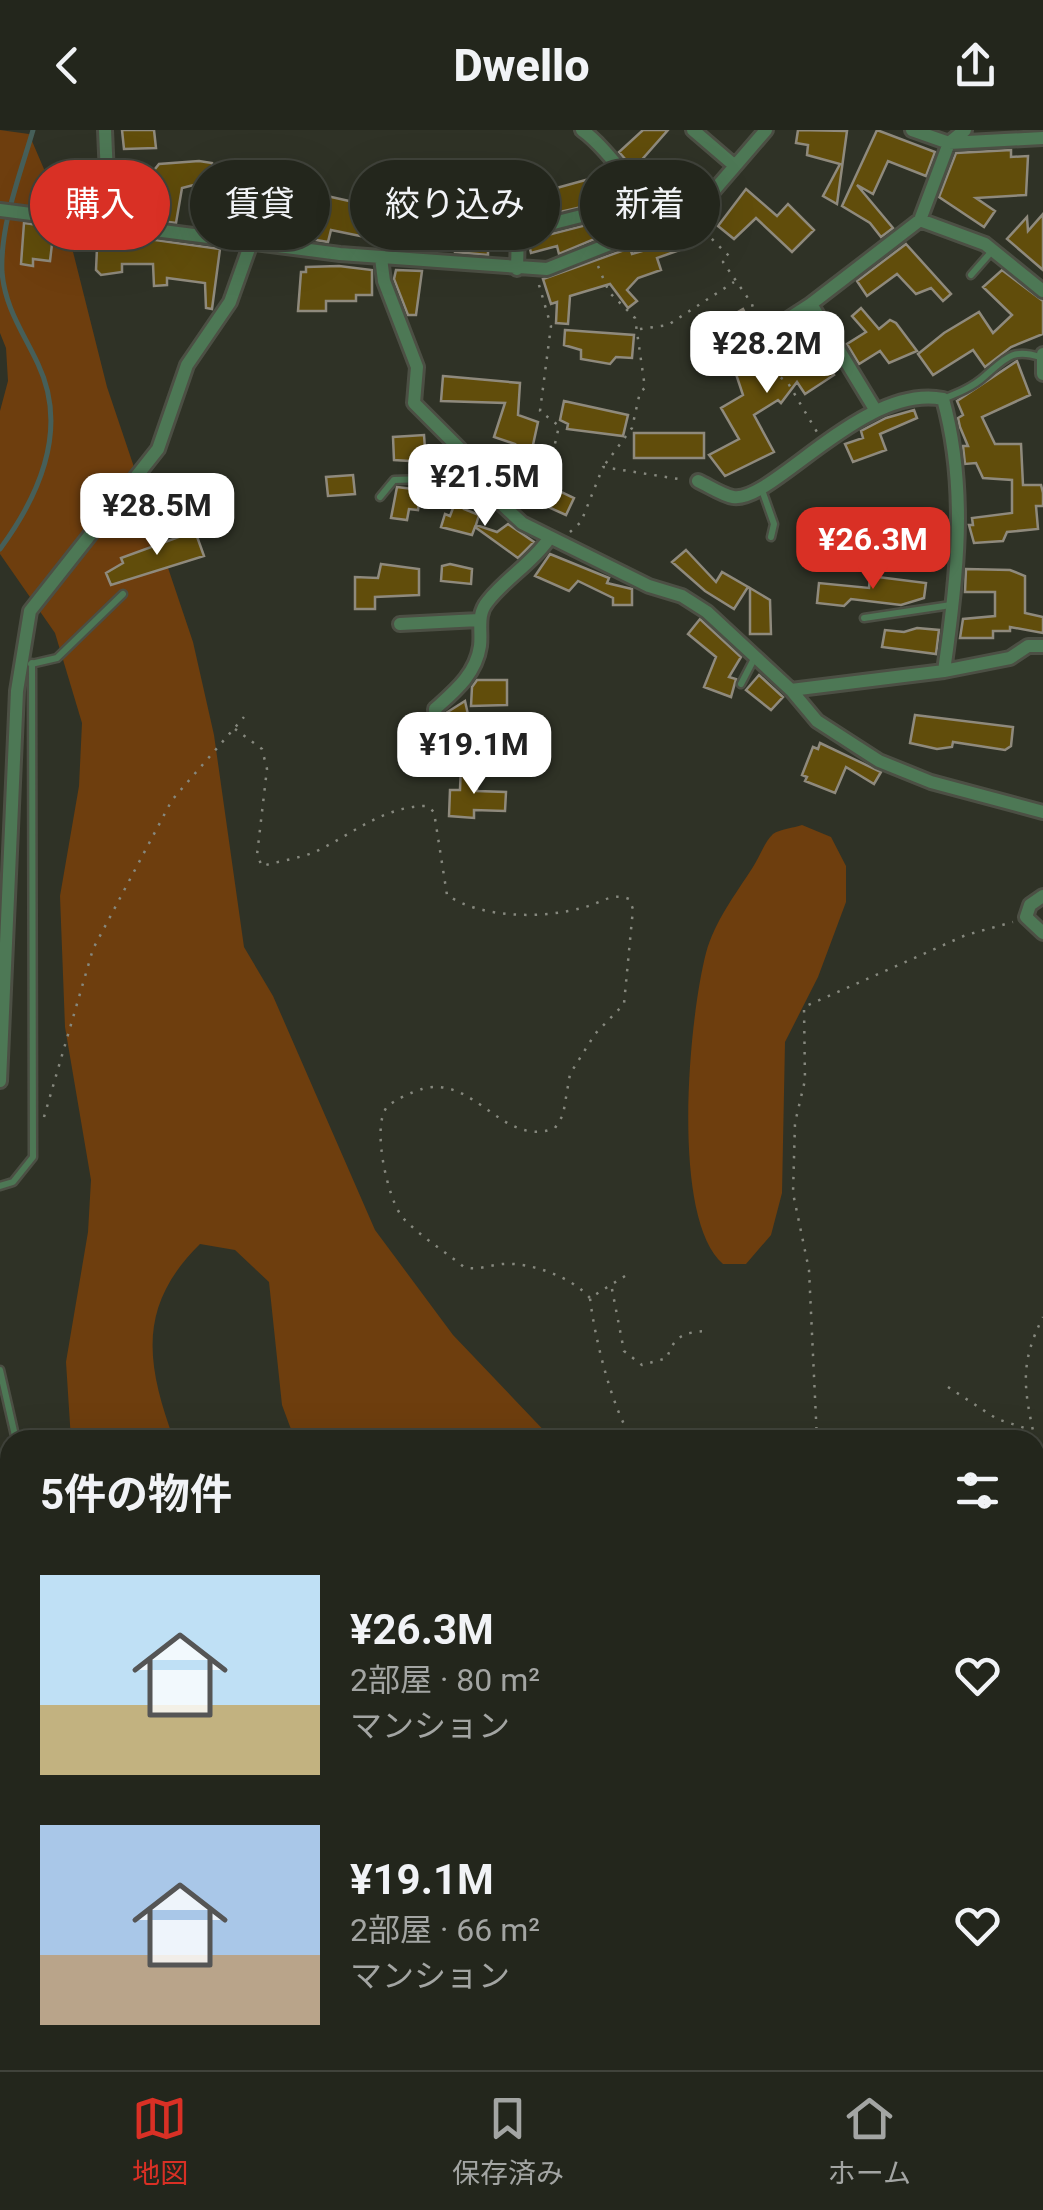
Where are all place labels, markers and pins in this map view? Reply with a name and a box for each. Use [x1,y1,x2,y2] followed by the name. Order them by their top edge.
[686,311,848,396] pin: ¥28.2M
[404,444,566,529] pin: ¥21.5M
[76,473,238,558] pin: ¥28.5M
[792,507,954,592] pin: ¥26.3M
[393,712,555,797] pin: ¥19.1M

